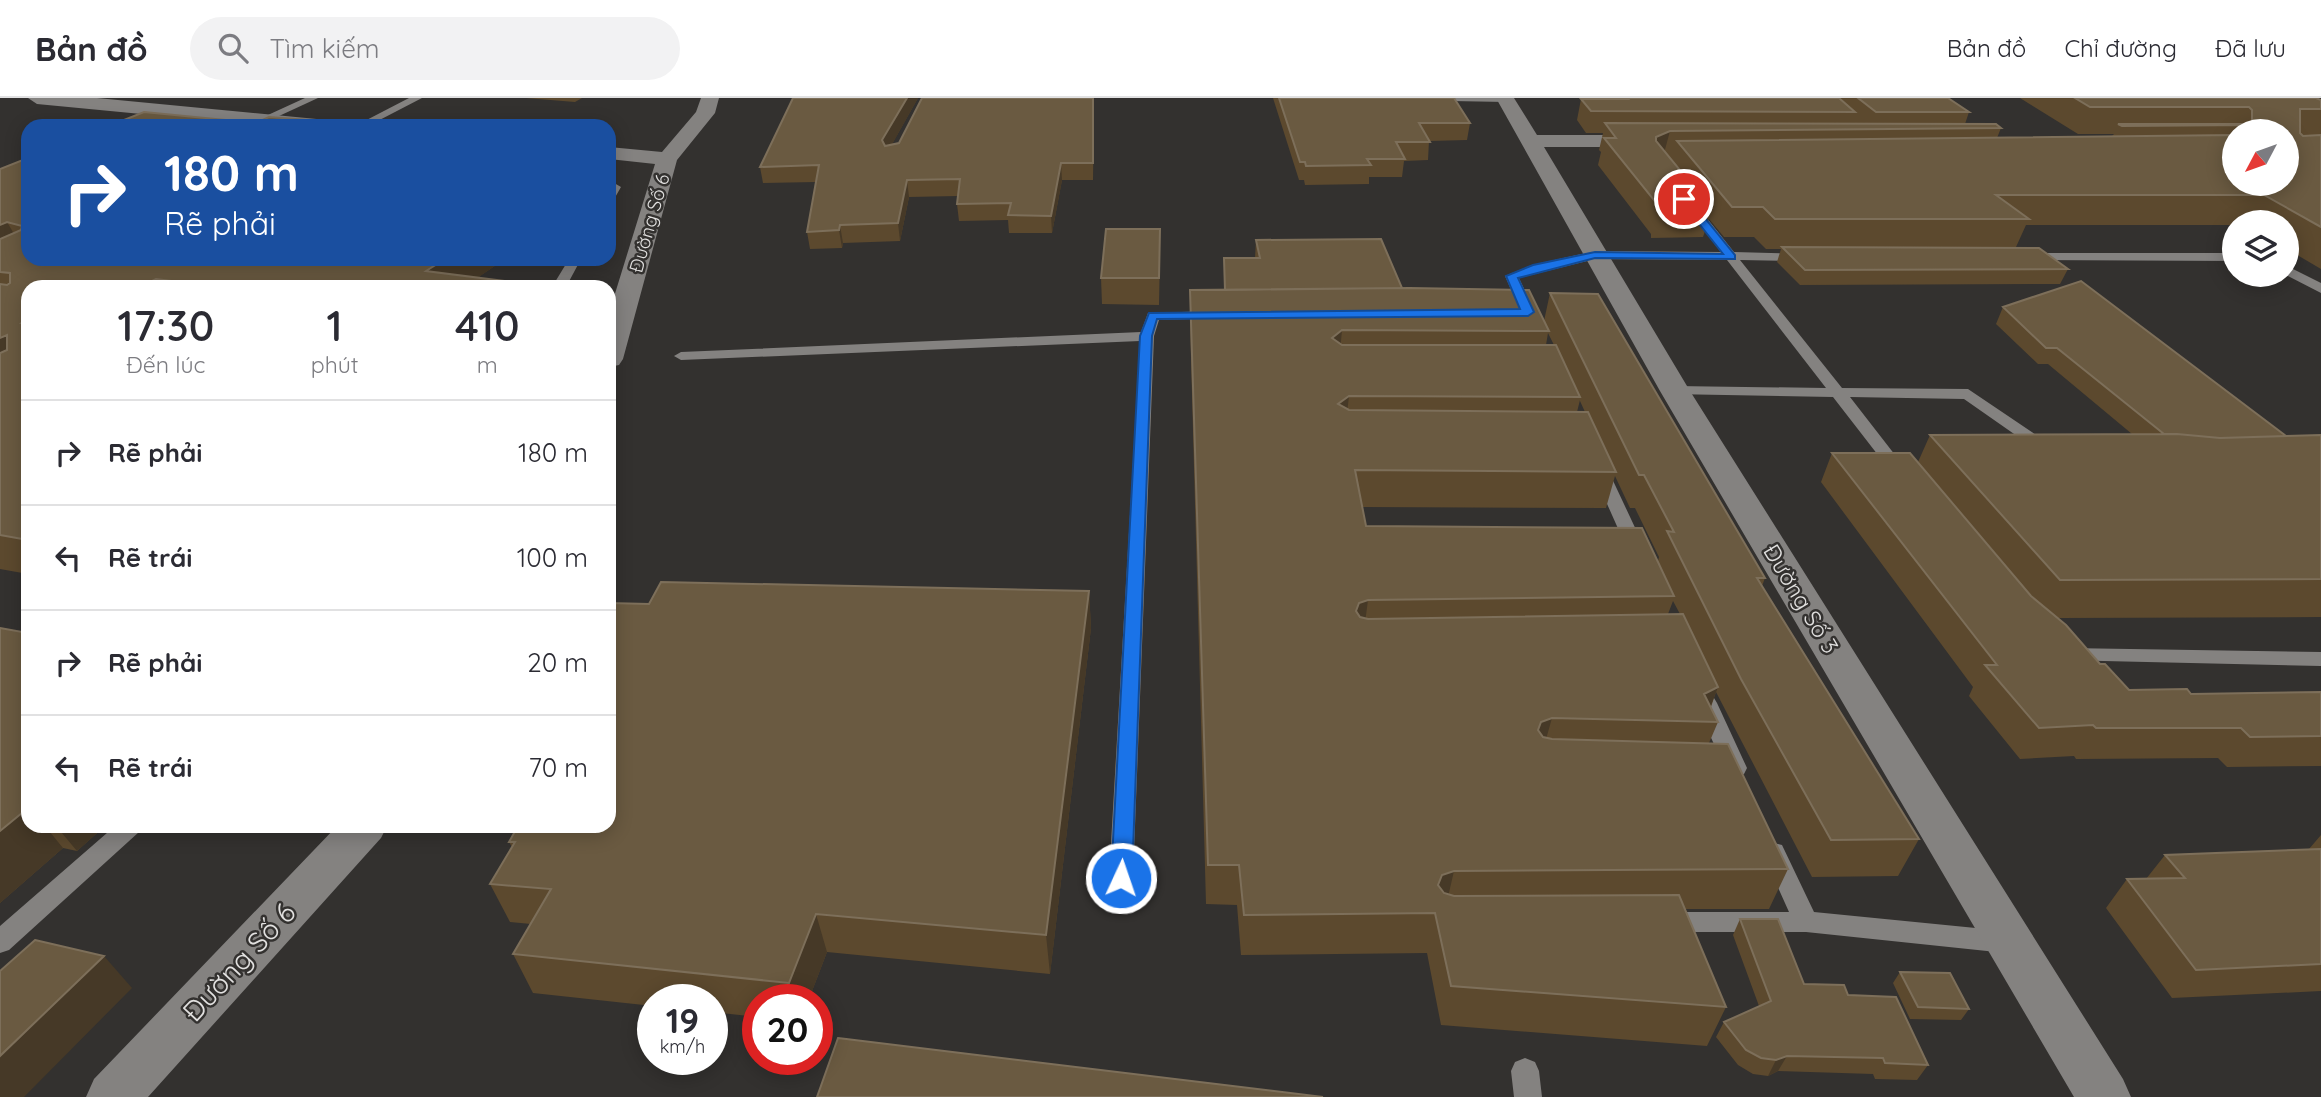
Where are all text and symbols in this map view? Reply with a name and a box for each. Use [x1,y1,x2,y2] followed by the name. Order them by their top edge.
[190,17,680,80] search box
[35,28,148,69] text: Bản đồ
[214,29,252,67] icon: search
[270,32,380,65] text: Tìm kiếm
[1947,33,2026,63] text: Bản đồ
[2064,33,2177,63] text: Chỉ đường
[2215,33,2286,63] text: Đã lưu
[2222,119,2300,196] north arrow
[2222,119,2299,287] map controls
[164,142,299,203] text: 180 m
[49,147,140,238] icon: right
[1654,169,1714,229] pin
[623,171,675,275] street label: Đường Số 6
[1665,180,1703,218] icon: arrive
[164,203,276,243] text: Rẽ phải
[2222,210,2299,287] button: layers
[117,299,214,352] text: 17:30
[327,299,343,352] text: 1
[455,299,520,352] text: 410
[126,350,205,379] text: Đến lúc
[311,350,359,379] text: phút
[477,350,498,379] text: m
[49,434,87,472] icon: right
[108,436,202,469] text: Rẽ phải
[518,436,588,469] text: 180 m
[49,539,87,577] icon: left
[1757,539,1845,659] street label: Đường Số 3
[108,541,192,574] text: Rẽ trái
[517,541,588,574] text: 100 m
[49,644,87,682] icon: right
[108,646,202,679] text: Rẽ phải
[527,646,588,679] text: 20 m
[49,749,87,787] icon: left
[108,751,192,784] text: Rẽ trái
[528,751,588,784] text: 70 m
[1084,841,1158,915] position arrow
[175,895,302,1028] street label: Đường Số 6
[742,984,833,1075] speed limit sign: 20
[666,998,699,1042] text: 19
[660,1035,705,1058] text: km/h

